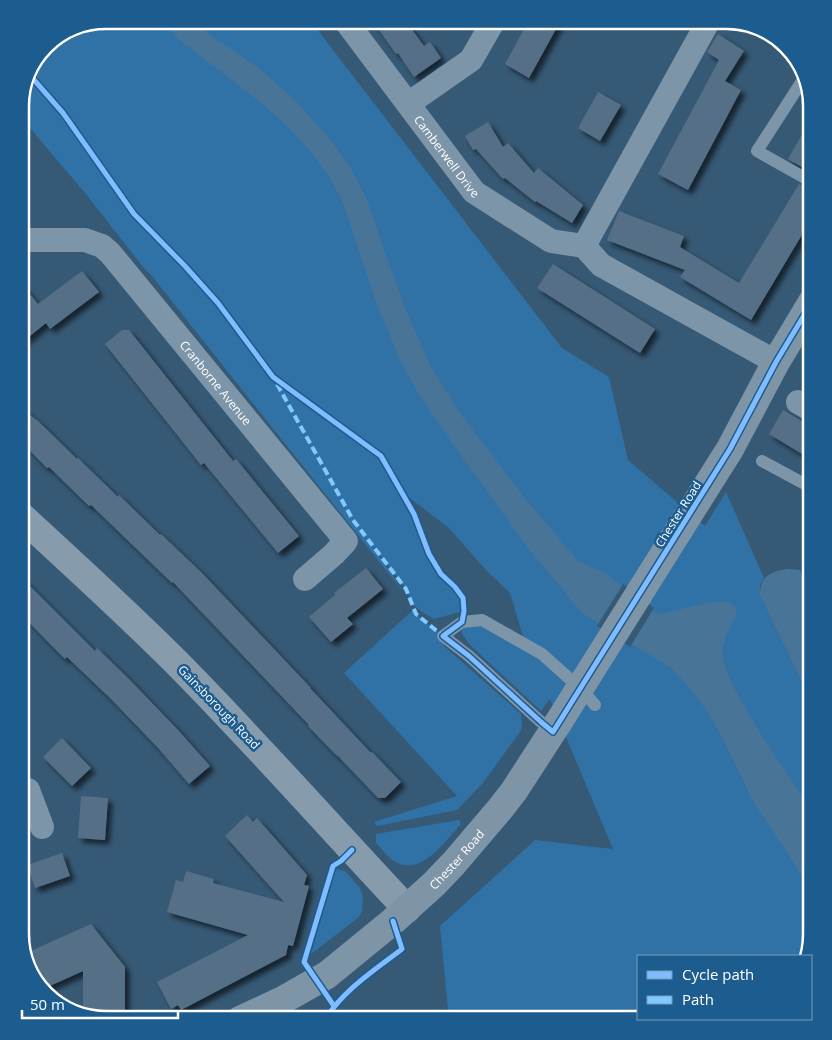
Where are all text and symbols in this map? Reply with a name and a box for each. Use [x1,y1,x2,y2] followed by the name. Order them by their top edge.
[411,111,483,202] street label: Camberwell Drive
[176,336,256,429] street label: Cranborne Avenue
[651,478,705,550] street label: Chester Road
[174,661,264,753] street label: Gainsborough Road
[425,826,488,893] street label: Chester Road
[637,955,812,1020] legend
[682,964,754,984] text: Cycle path
[22,988,179,1020] scale bar
[682,989,714,1009] text: Path
[30,994,65,1014] text: 50 m

